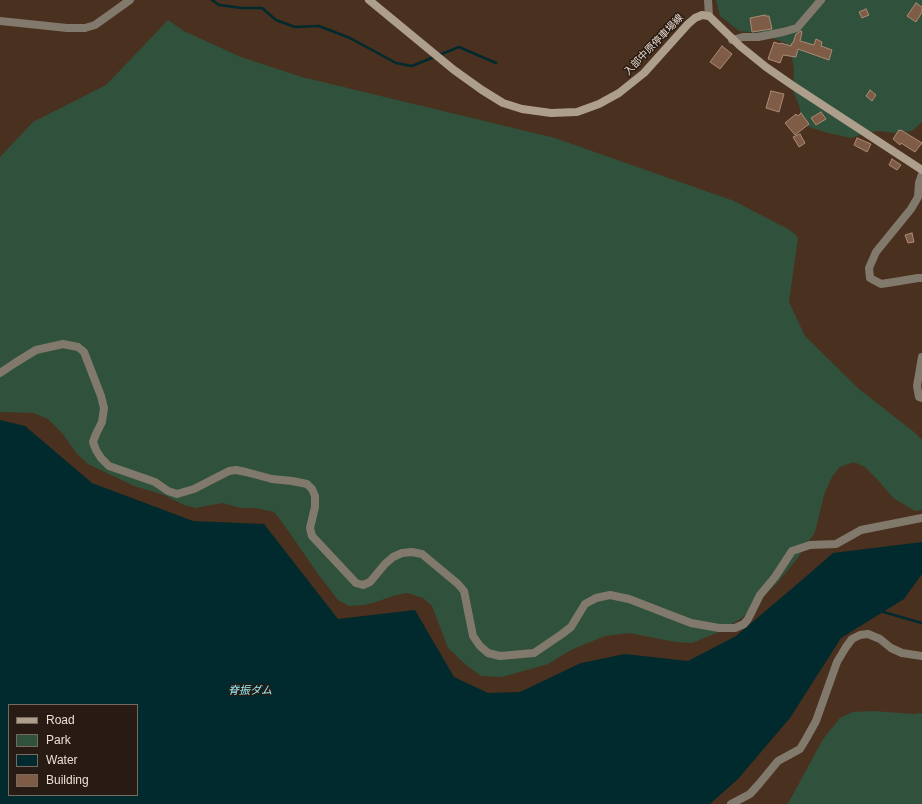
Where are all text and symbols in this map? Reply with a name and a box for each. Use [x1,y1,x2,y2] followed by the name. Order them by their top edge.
[622,12,686,78] street label: 入部中原停車場線
[228,684,272,698] water label: 脊振ダム
[8,704,138,796] legend
[46,713,75,727] text: Road
[46,733,71,747] text: Park
[46,753,78,767] text: Water
[46,773,89,787] text: Building

